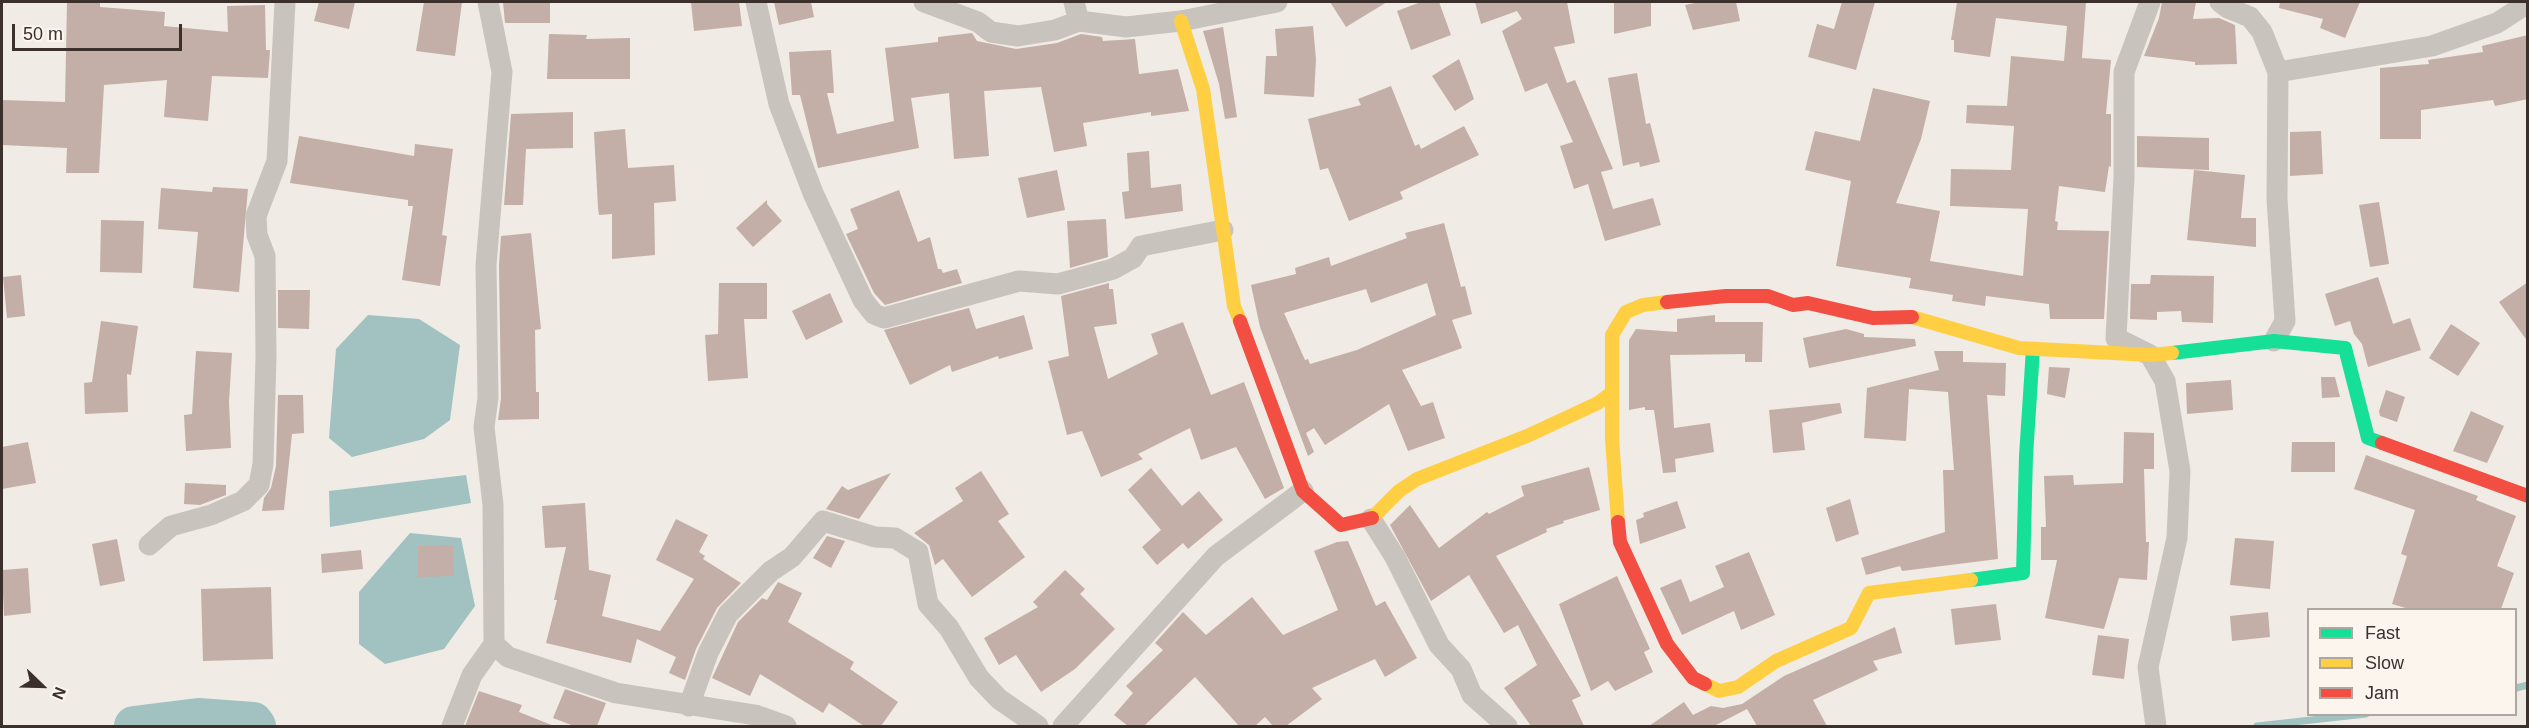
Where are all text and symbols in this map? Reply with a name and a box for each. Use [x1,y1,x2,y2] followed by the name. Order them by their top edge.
[15,12,184,50] scale bar
[23,24,63,44] text: 50 m
[2307,608,2517,716] legend
[2365,623,2400,643] text: Fast
[2365,653,2404,673] text: Slow
[12,656,72,716] north arrow
[2365,683,2399,703] text: Jam
[49,685,69,702] text: N

